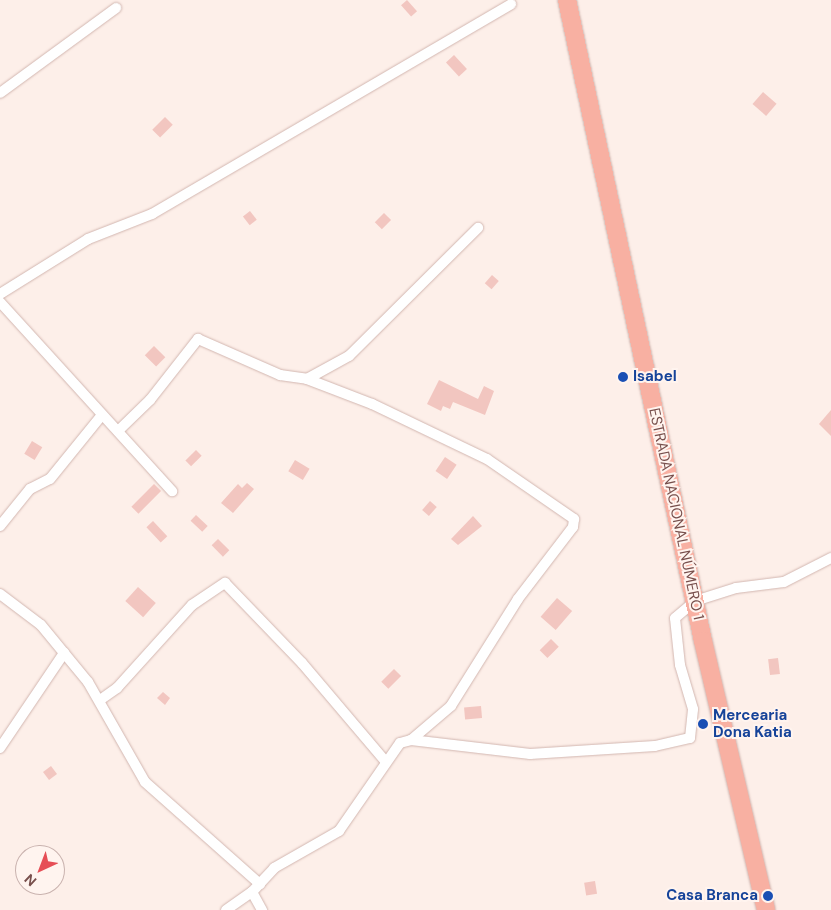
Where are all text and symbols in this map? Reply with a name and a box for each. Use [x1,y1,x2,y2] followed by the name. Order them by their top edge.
[633,368,677,386] place label: Isabel
[617,371,629,383] marker: Isabel
[645,406,707,622] street label: ESTRADA NACIONAL NÚMERO 1
[713,706,792,741] place label: Mercearia Dona Katia
[697,718,709,730] marker: Mercearia Dona Katia
[15,845,65,895] north arrow
[21,870,40,890] text: N
[666,887,758,905] place label: Casa Branca
[762,890,774,902] marker: Casa Branca

